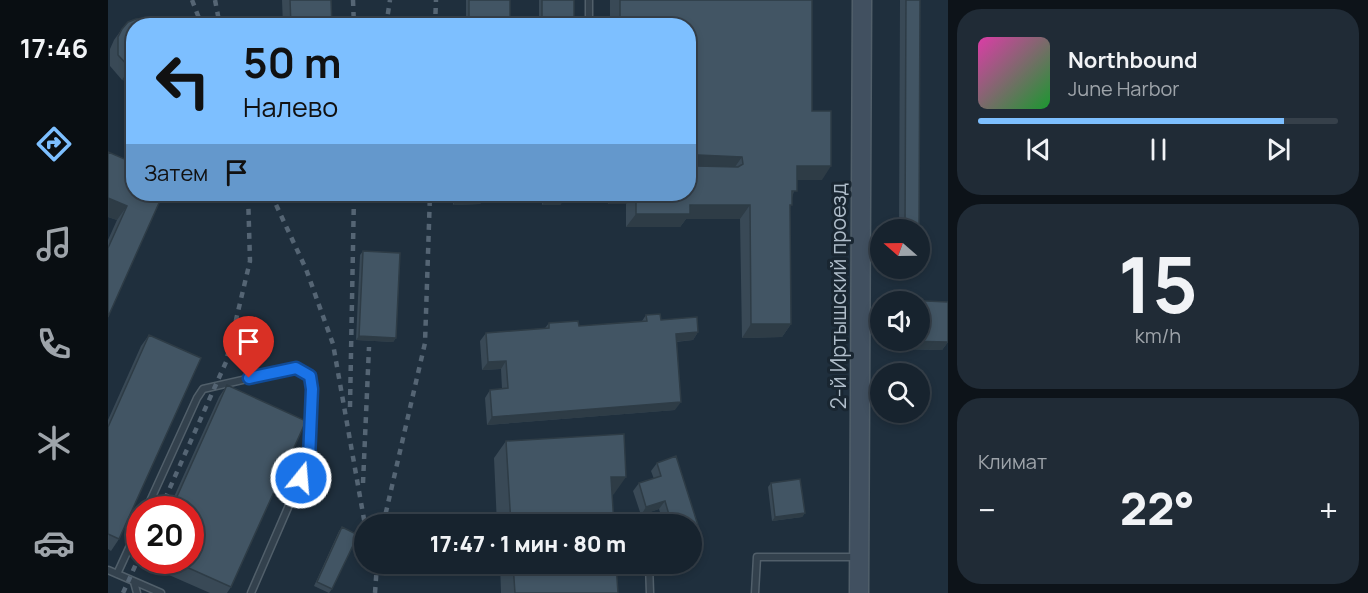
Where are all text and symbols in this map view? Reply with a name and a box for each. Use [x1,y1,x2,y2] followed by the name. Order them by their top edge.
[20,29,88,66] text: 17:46
[243,33,341,91] text: 50 m
[144,42,222,120] icon: left
[1068,45,1198,75] text: Northbound
[1068,75,1180,102] text: June Harbor
[243,88,338,125] text: Налево
[33,123,75,165] icon: directions
[1022,133,1055,166] icon: previous
[1142,133,1175,166] icon: pause
[1262,133,1295,166] icon: next
[220,156,253,189] icon: arrive
[144,158,208,188] text: Затем
[824,183,852,409] street label: 2-й Иртышский проезд
[870,219,930,279] north arrow
[870,219,930,423] map controls
[33,223,75,265] icon: music
[1118,230,1198,336] text: 15
[870,291,930,351] button: sound
[223,316,274,378] pin
[1135,322,1181,349] text: km/h
[33,323,75,365] icon: phone
[232,325,265,358] icon: arrive
[870,363,930,423] button: search
[33,422,75,464] icon: climate
[269,446,333,510] position arrow
[978,448,1047,475] text: Климат
[1120,477,1195,539] text: 22°
[978,487,996,532] text: −
[1319,487,1338,532] text: +
[126,496,204,574] speed limit sign: 20
[33,522,75,564] icon: car
[430,529,626,559] text: 17:47 · 1 мин · 80 m

